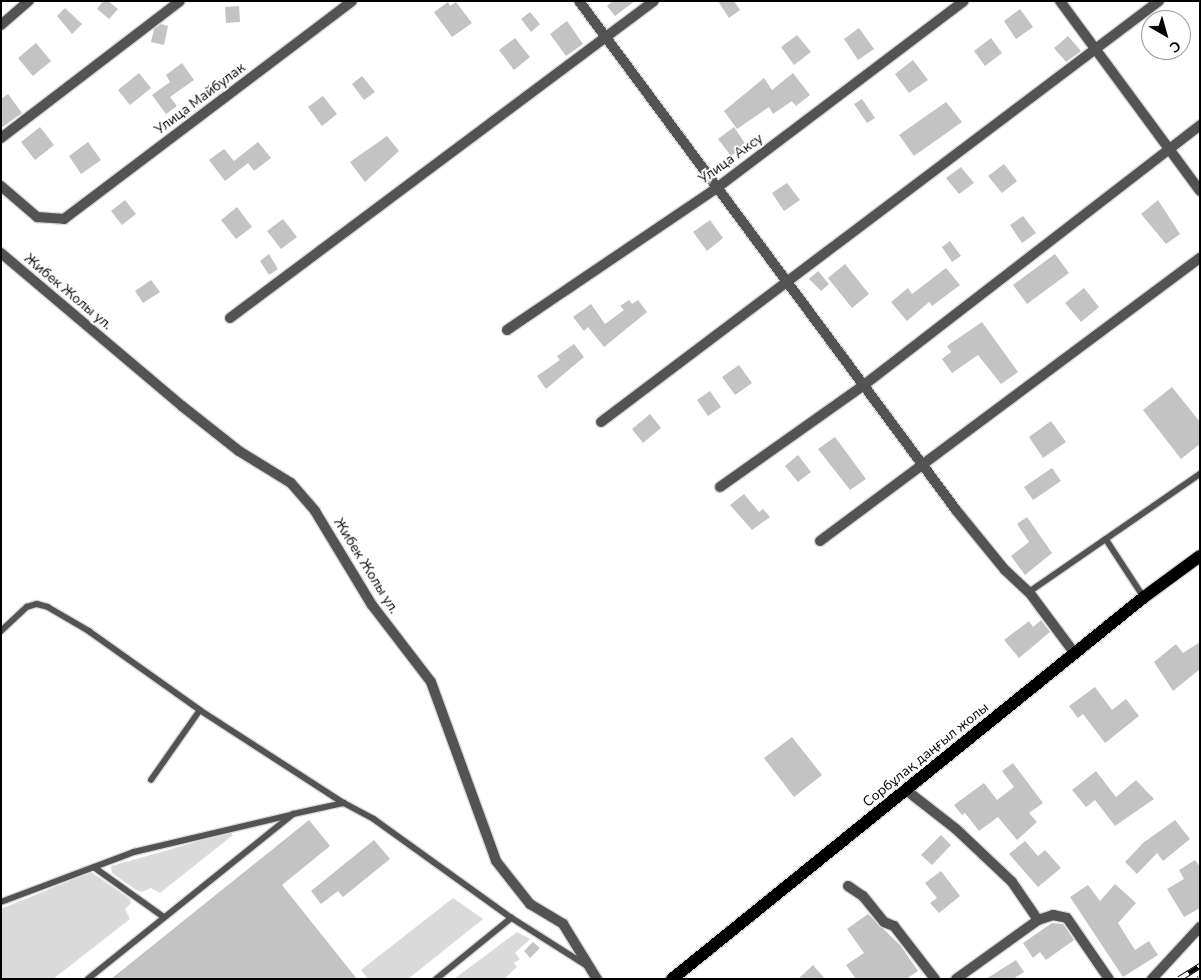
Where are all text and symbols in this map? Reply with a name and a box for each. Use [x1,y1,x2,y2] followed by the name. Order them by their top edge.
[1141,10,1191,60] north arrow
[1165,36,1185,57] text: С
[151,59,249,139] street label: Улица Майбулак
[696,130,766,188] street label: Улица Аксу
[21,250,115,334] street label: Жибек Жолы ул.
[330,515,402,617] street label: Жибек Жолы ул.
[860,699,992,811] street label: Сорбұлақ даңғыл жолы

